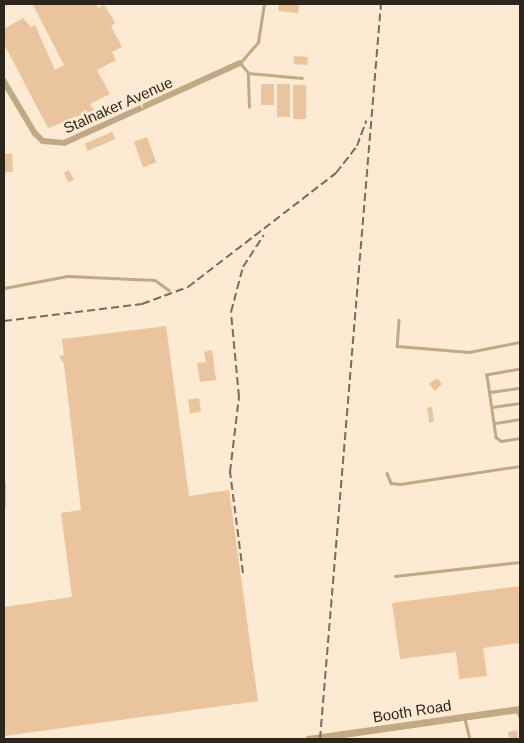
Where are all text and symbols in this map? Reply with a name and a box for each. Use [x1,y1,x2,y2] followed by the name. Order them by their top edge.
[60,73,176,137] street label: Stalnaker Avenue
[371,696,453,726] street label: Booth Road

